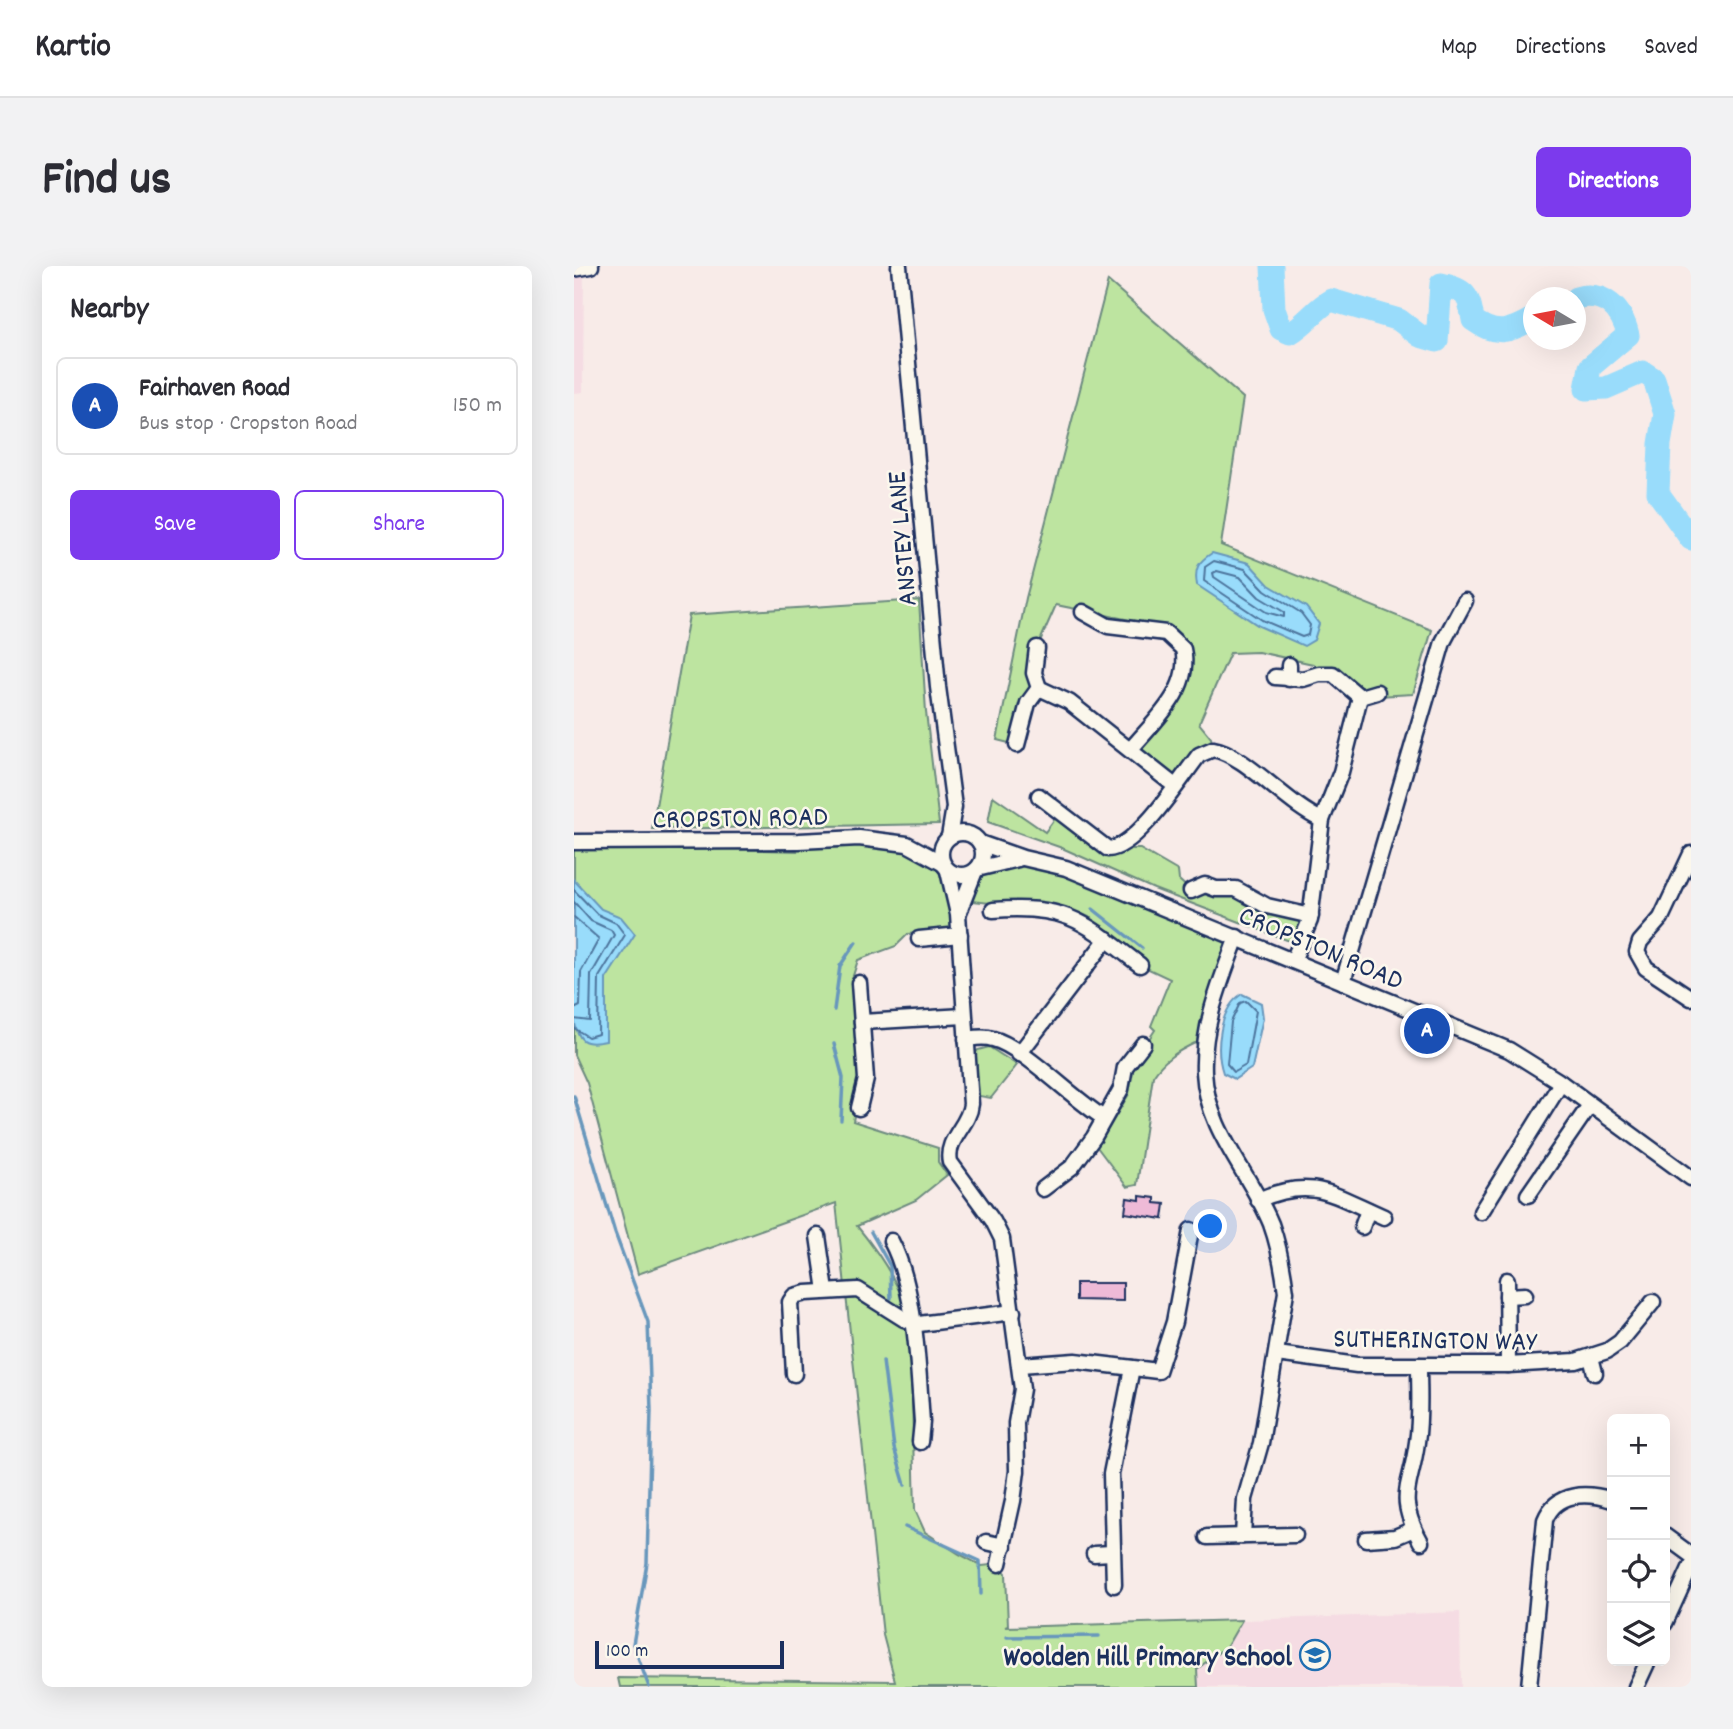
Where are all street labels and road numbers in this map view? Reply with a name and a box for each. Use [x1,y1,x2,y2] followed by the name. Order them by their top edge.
[879,469,931,608] street label: ANSTEY LANE
[652,799,828,843] street label: CROPSTON ROAD
[1231,898,1409,1003] street label: CROPSTON ROAD
[1333,1321,1538,1365] street label: SUTHERINGTON WAY

